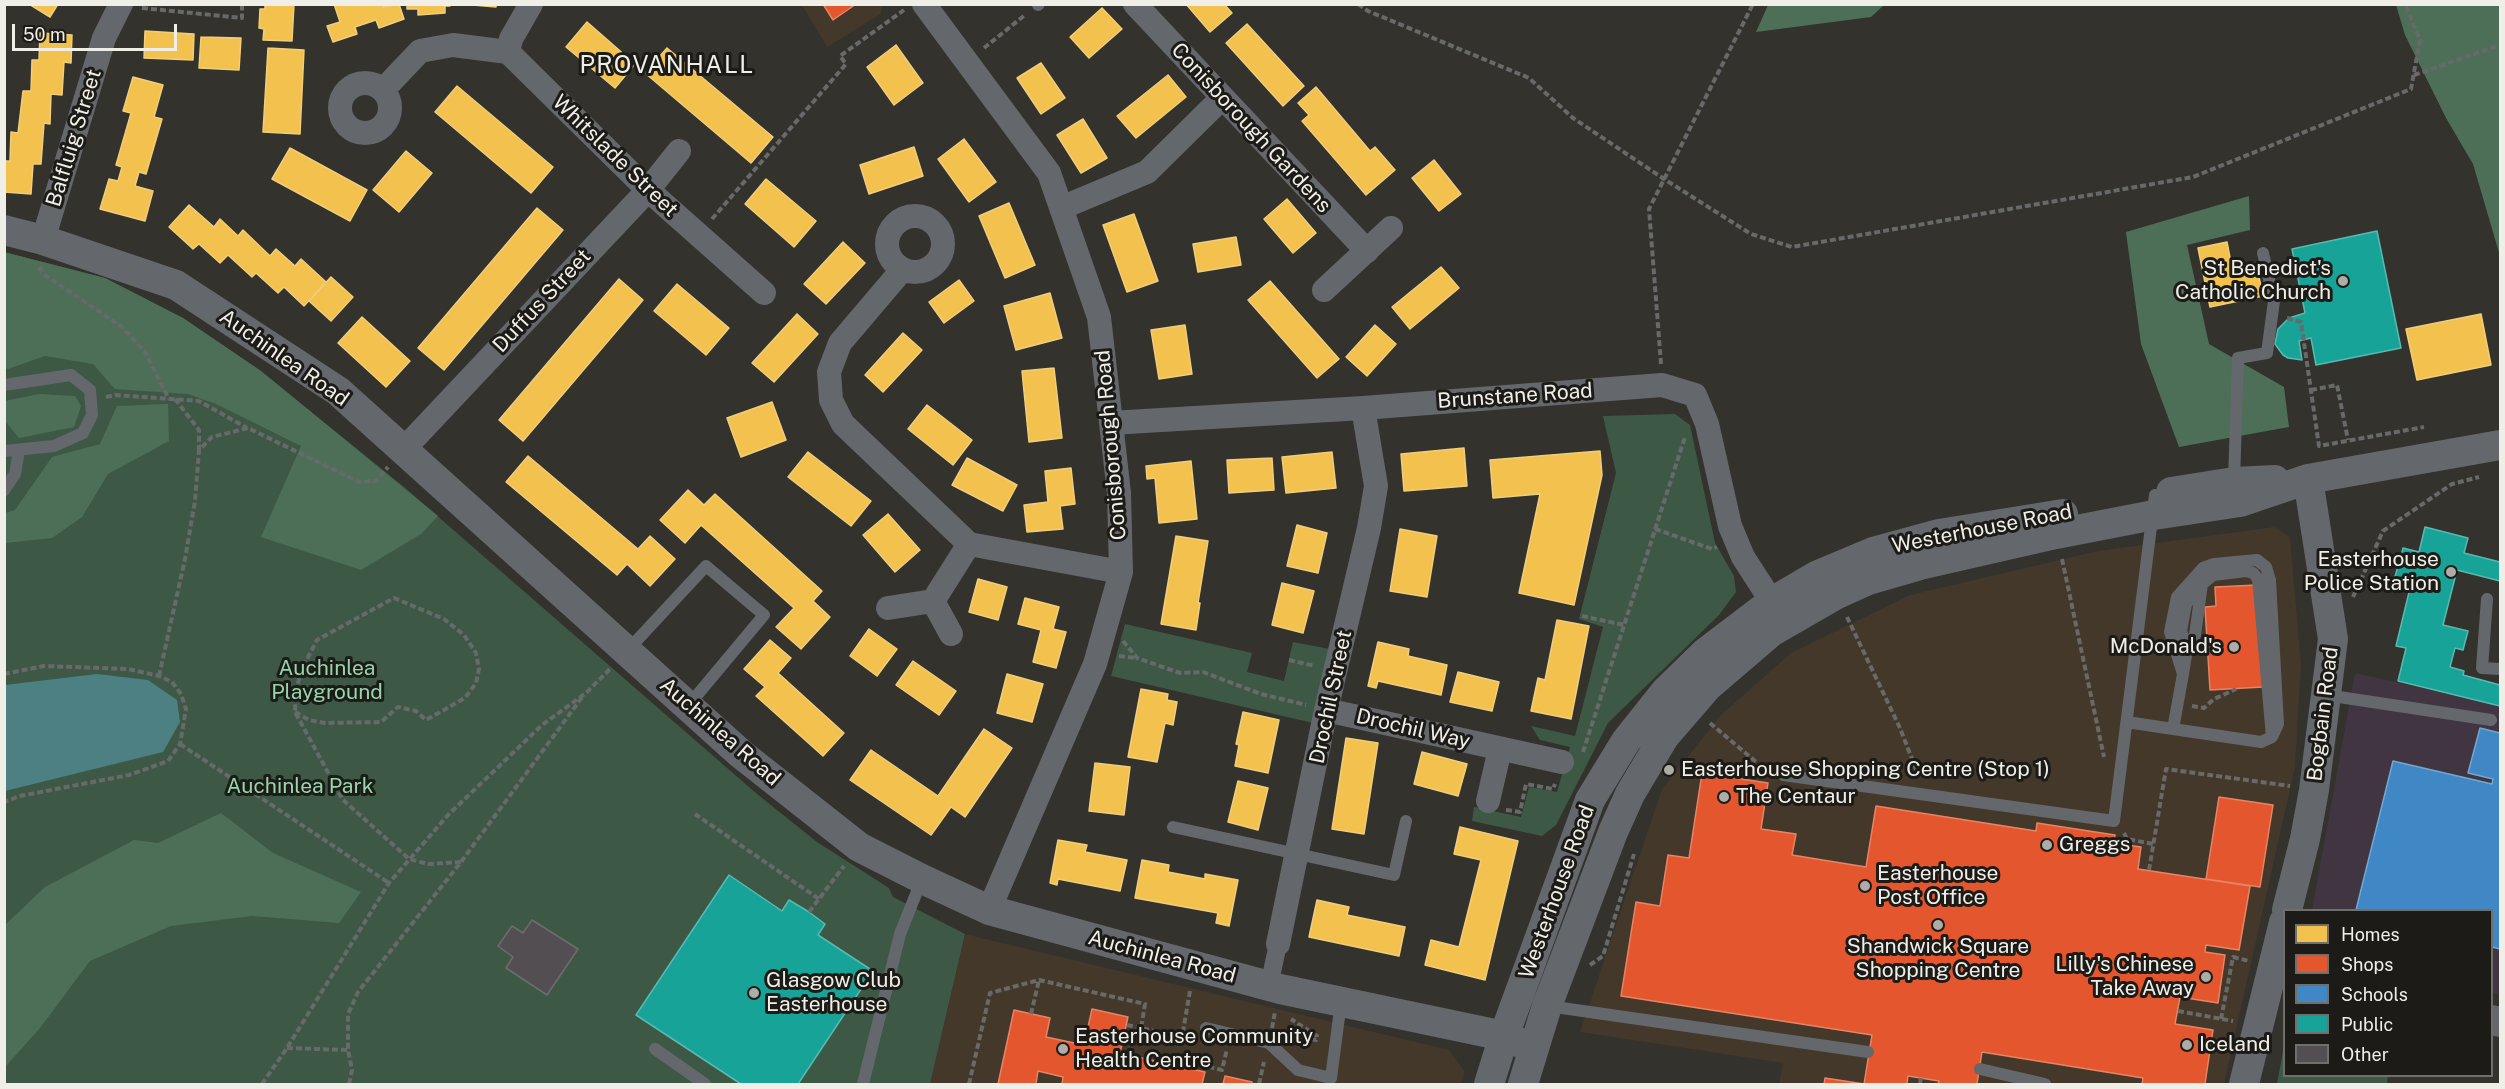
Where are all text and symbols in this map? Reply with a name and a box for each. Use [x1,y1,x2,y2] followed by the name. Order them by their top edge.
[15,12,180,50] scale bar
[23,24,66,45] text: 50 m
[1166,38,1336,218] street label: Conisborough Gardens
[579,52,755,80] district label: PROVANHALL
[41,66,107,210] street label: Balfluig Street
[547,90,683,222] street label: Whitslade Street
[488,244,596,358] street label: Duffus Street
[2175,256,2331,306] place label: St Benedict's Catholic Church
[2336,274,2350,288] marker: St Benedict's Catholic Church
[215,304,353,412] street label: Auchinlea Road
[1090,349,1132,541] street label: Conisborough Road
[1437,378,1593,414] street label: Brunstane Road
[1890,499,2074,559] street label: Westerhouse Road
[2304,547,2439,597] place label: Easterhouse Police Station
[2444,565,2458,579] marker: Easterhouse Police Station
[1305,628,1357,766] street label: Drochil Street
[2110,634,2222,660] place label: McDonald's
[2227,640,2241,654] marker: McDonald's
[2302,645,2344,783] street label: Bogbain Road
[271,656,383,706] park label: Auchinlea Playground
[654,673,786,791] street label: Auchinlea Road
[1354,704,1472,754] street label: Drochil Way
[1681,757,2050,783] place label: Easterhouse Shopping Centre (Stop 1)
[1662,763,1676,777] marker: Easterhouse Shopping Centre (Stop 1)
[227,774,373,800] park label: Auchinlea Park
[1736,784,1856,810] place label: The Centaur
[1717,790,1731,804] marker: The Centaur
[1514,802,1600,982] street label: Westerhouse Road
[2059,832,2130,858] place label: Greggs
[2040,838,2054,852] marker: Greggs
[1877,861,1998,911] place label: Easterhouse Post Office
[1858,879,1872,893] marker: Easterhouse Post Office
[2283,909,2493,1077] legend
[1931,918,1945,932] marker: Shandwick Square Shopping Centre
[2341,924,2400,945] text: Homes
[1085,925,1239,989] street label: Auchinlea Road
[1847,934,2029,984] place label: Shandwick Square Shopping Centre
[2055,952,2194,1002] place label: Lilly's Chinese Take Away
[2341,954,2393,975] text: Shops
[766,968,901,1018] place label: Glasgow Club Easterhouse
[2199,970,2213,984] marker: Lilly's Chinese Take Away
[2341,984,2408,1005] text: Schools
[747,986,761,1000] marker: Glasgow Club Easterhouse
[2341,1014,2393,1035] text: Public
[1075,1024,1313,1074] place label: Easterhouse Community Health Centre
[2199,1032,2271,1058] place label: Iceland
[2180,1038,2194,1052] marker: Iceland
[1056,1042,1070,1056] marker: Easterhouse Community Health Centre
[2341,1044,2389,1065] text: Other

